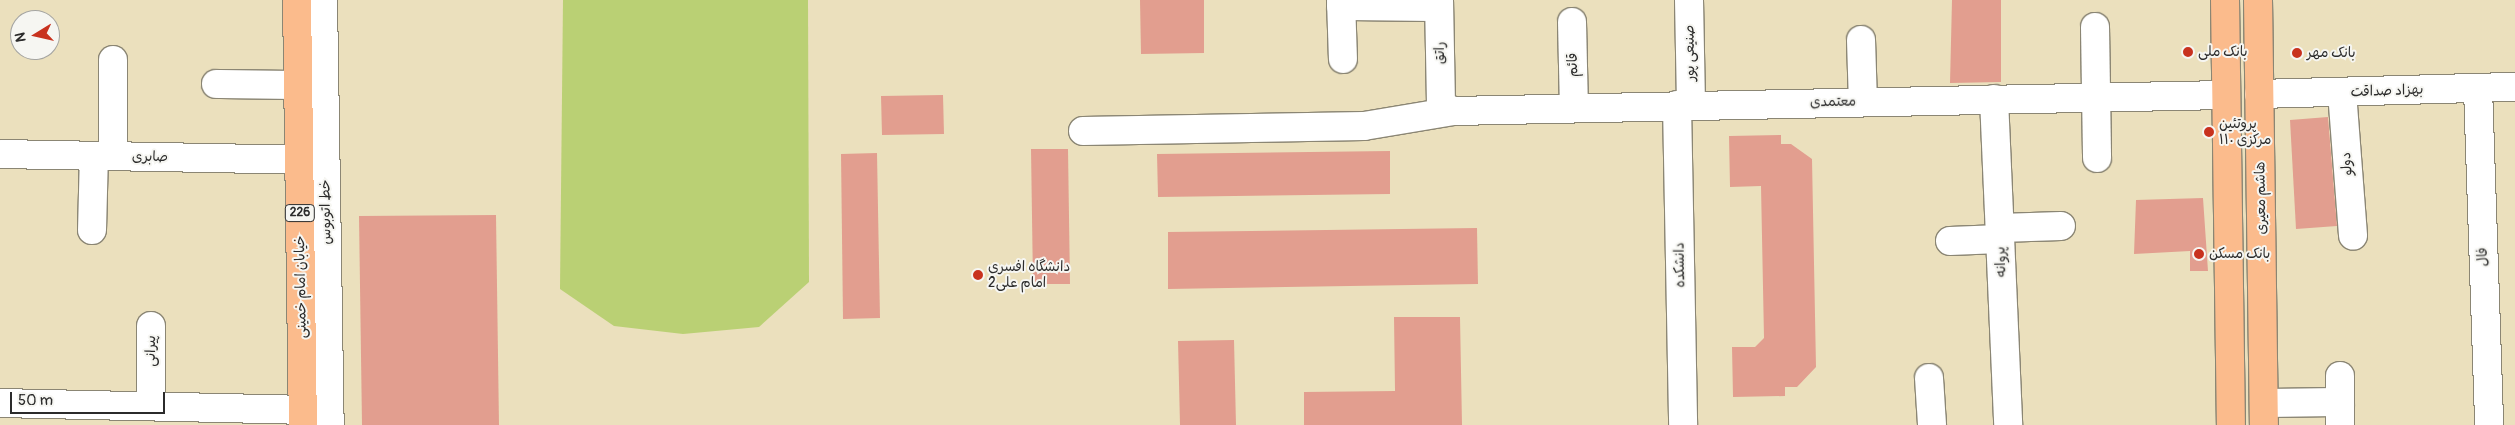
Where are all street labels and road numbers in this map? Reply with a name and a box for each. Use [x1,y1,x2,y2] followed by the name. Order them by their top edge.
[1681,25,1699,81] street label: صنیعی پور
[1431,42,1449,64] street label: راتق
[1564,53,1582,77] street label: قائم
[2350,81,2424,101] street label: بهزاد صداقت
[1810,93,1856,111] street label: معتمدی
[132,148,168,166] street label: صابری
[2338,152,2356,176] street label: دولو
[2252,161,2270,235] street label: هاشم معیری
[317,179,335,245] street label: خط اتوبوس
[284,204,316,222] road number: 226
[292,235,310,339] street label: خیابان امام خمینی
[1671,242,1689,288] street label: دانشکده
[1992,246,2010,278] street label: پروانه
[2474,247,2492,267] street label: فال
[142,335,160,367] street label: پیرانی

